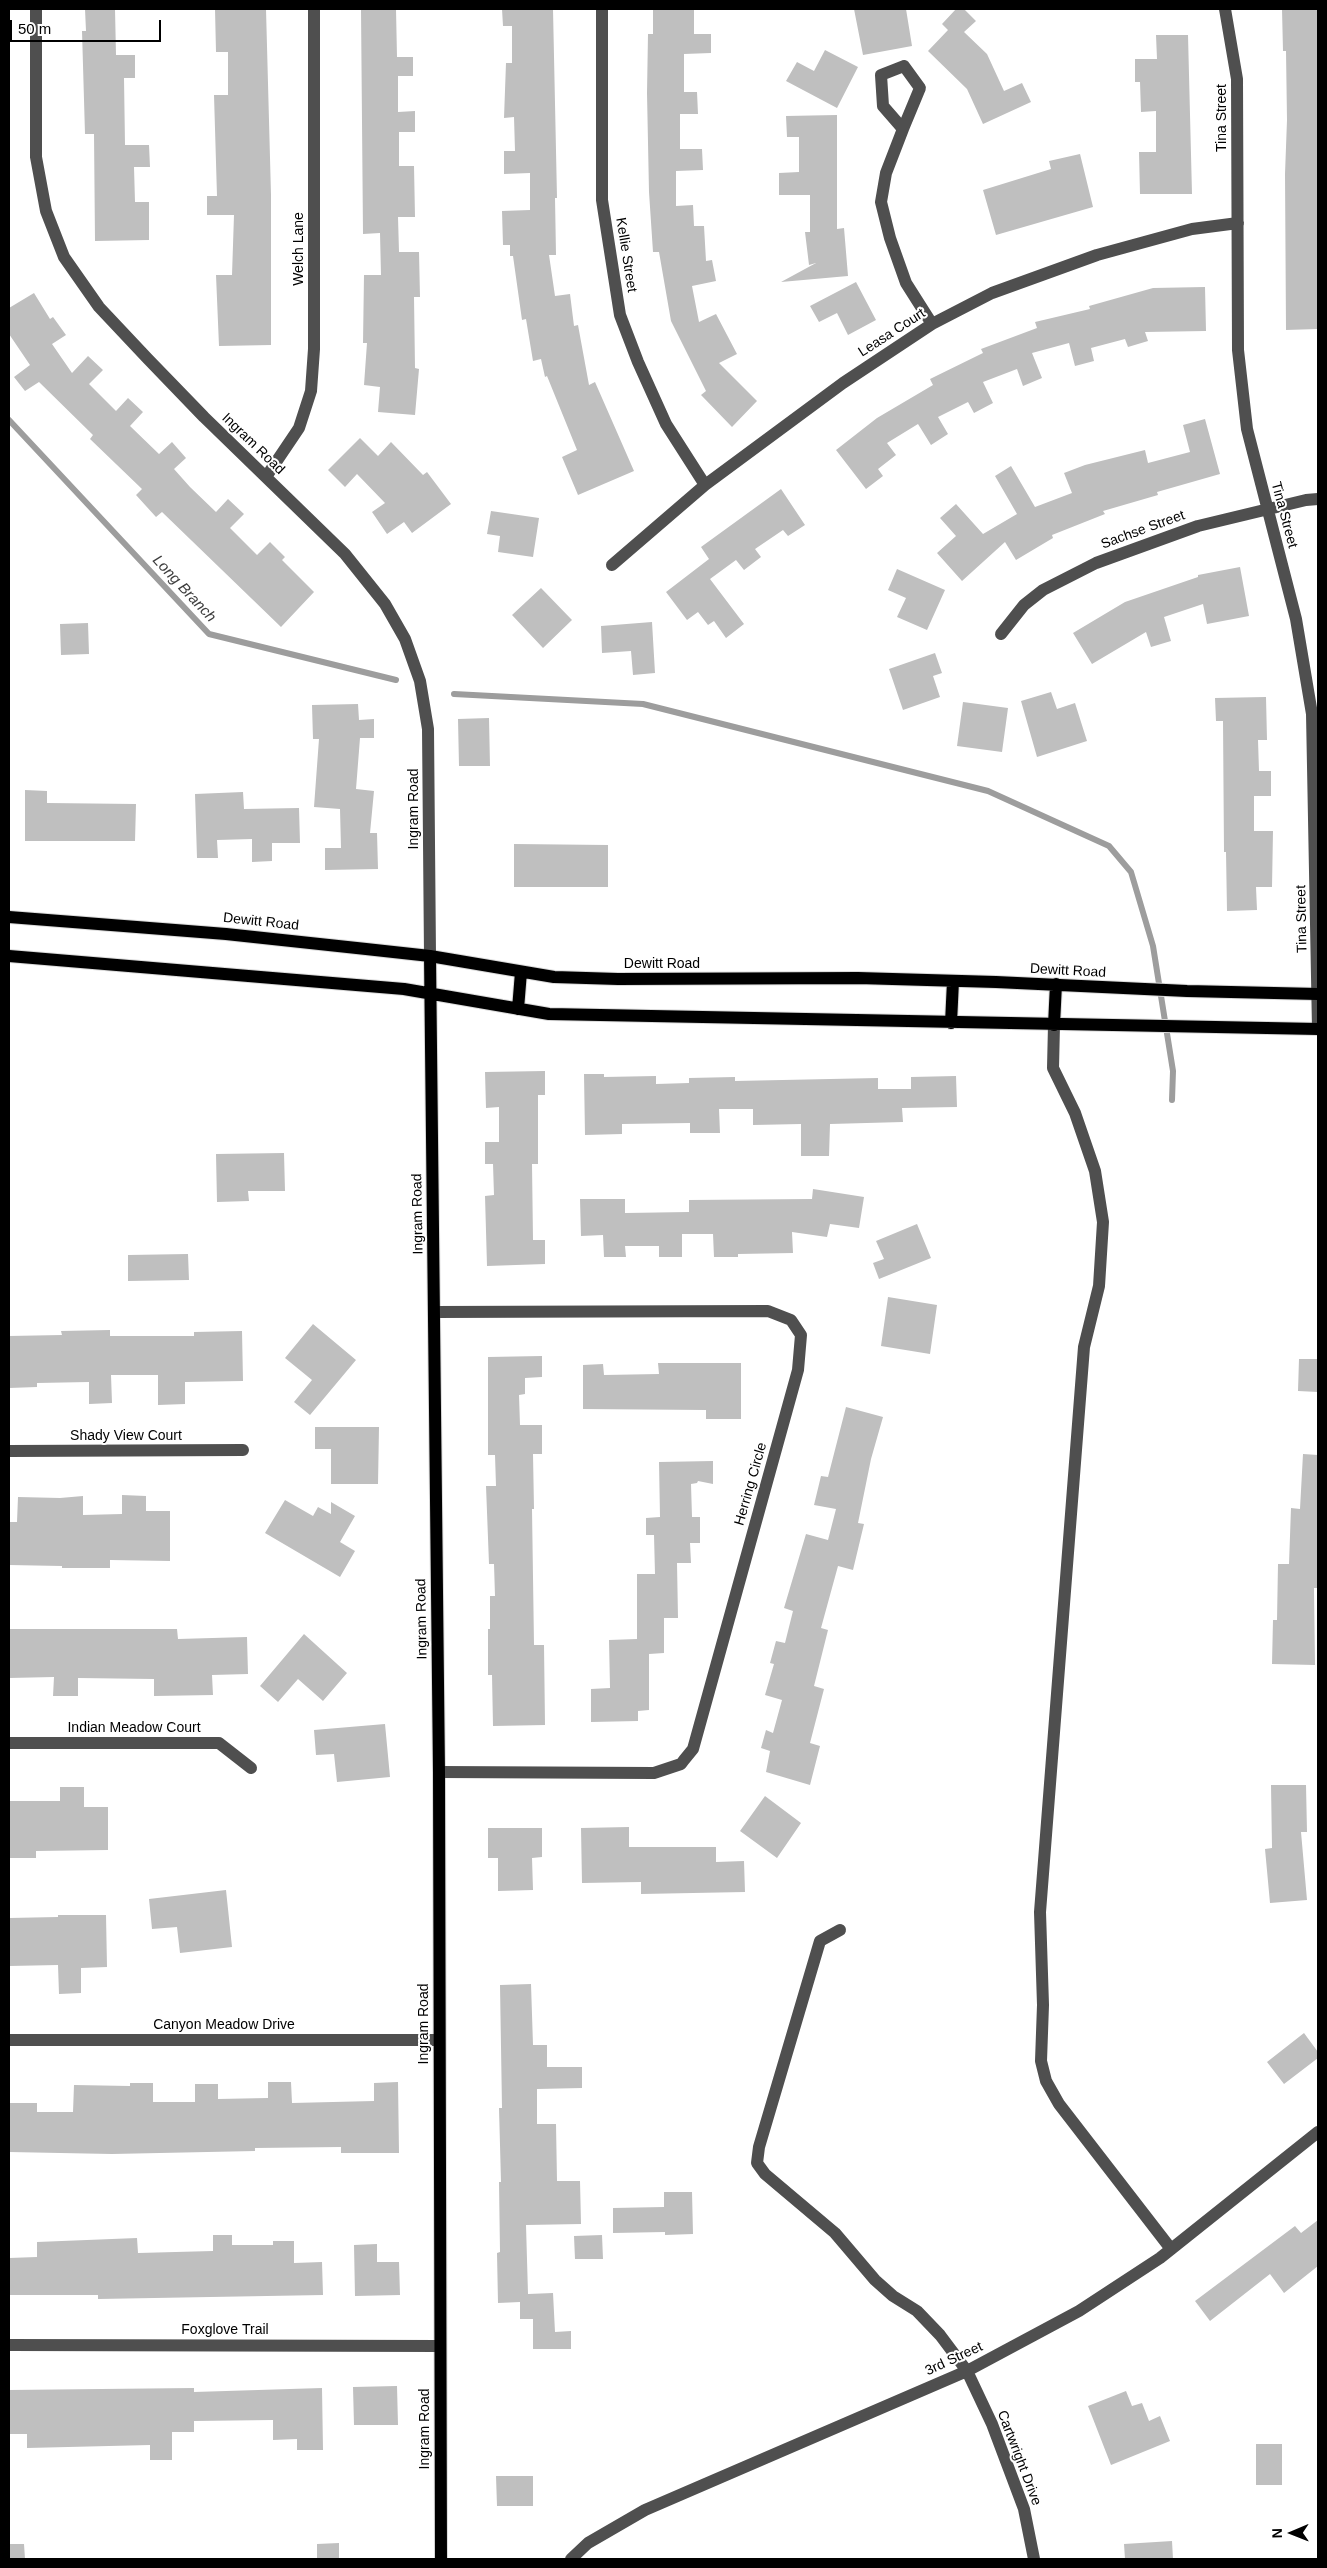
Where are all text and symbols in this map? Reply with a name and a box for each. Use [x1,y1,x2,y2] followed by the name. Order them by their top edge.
[12,10,164,42] scale bar
[18,20,51,37] text: 50 m
[1214,84,1230,152] street label: Tina Street
[291,212,307,286] street label: Welch Lane
[612,216,640,294] street label: Kellie Street
[855,305,929,361] street label: Leasa Court
[218,410,288,478] street label: Ingram Road
[1267,480,1301,550] street label: Tina Street
[1099,507,1187,553] street label: Sachse Street
[148,552,220,626] water label: Long Branch
[406,769,422,849] street label: Ingram Road
[1293,885,1311,953] street label: Tina Street
[222,910,300,934] street label: Dewitt Road
[624,956,700,972] street label: Dewitt Road
[1029,961,1107,981] street label: Dewitt Road
[409,1173,427,1255] street label: Ingram Road
[70,1428,182,1444] street label: Shady View Court
[731,1441,771,1527] street label: Herring Circle
[413,1578,431,1660] street label: Ingram Road
[67,1720,201,1736] street label: Indian Meadow Court
[416,1984,432,2064] street label: Ingram Road
[153,2017,295,2033] street label: Canyon Meadow Drive
[181,2322,269,2338] street label: Foxglove Trail
[923,2338,985,2380] street label: 3rd Street
[417,2389,433,2469] street label: Ingram Road
[993,2408,1045,2508] street label: Cartwright Drive
[1267,2508,1317,2558] north arrow
[1269,2528,1285,2538] text: N

